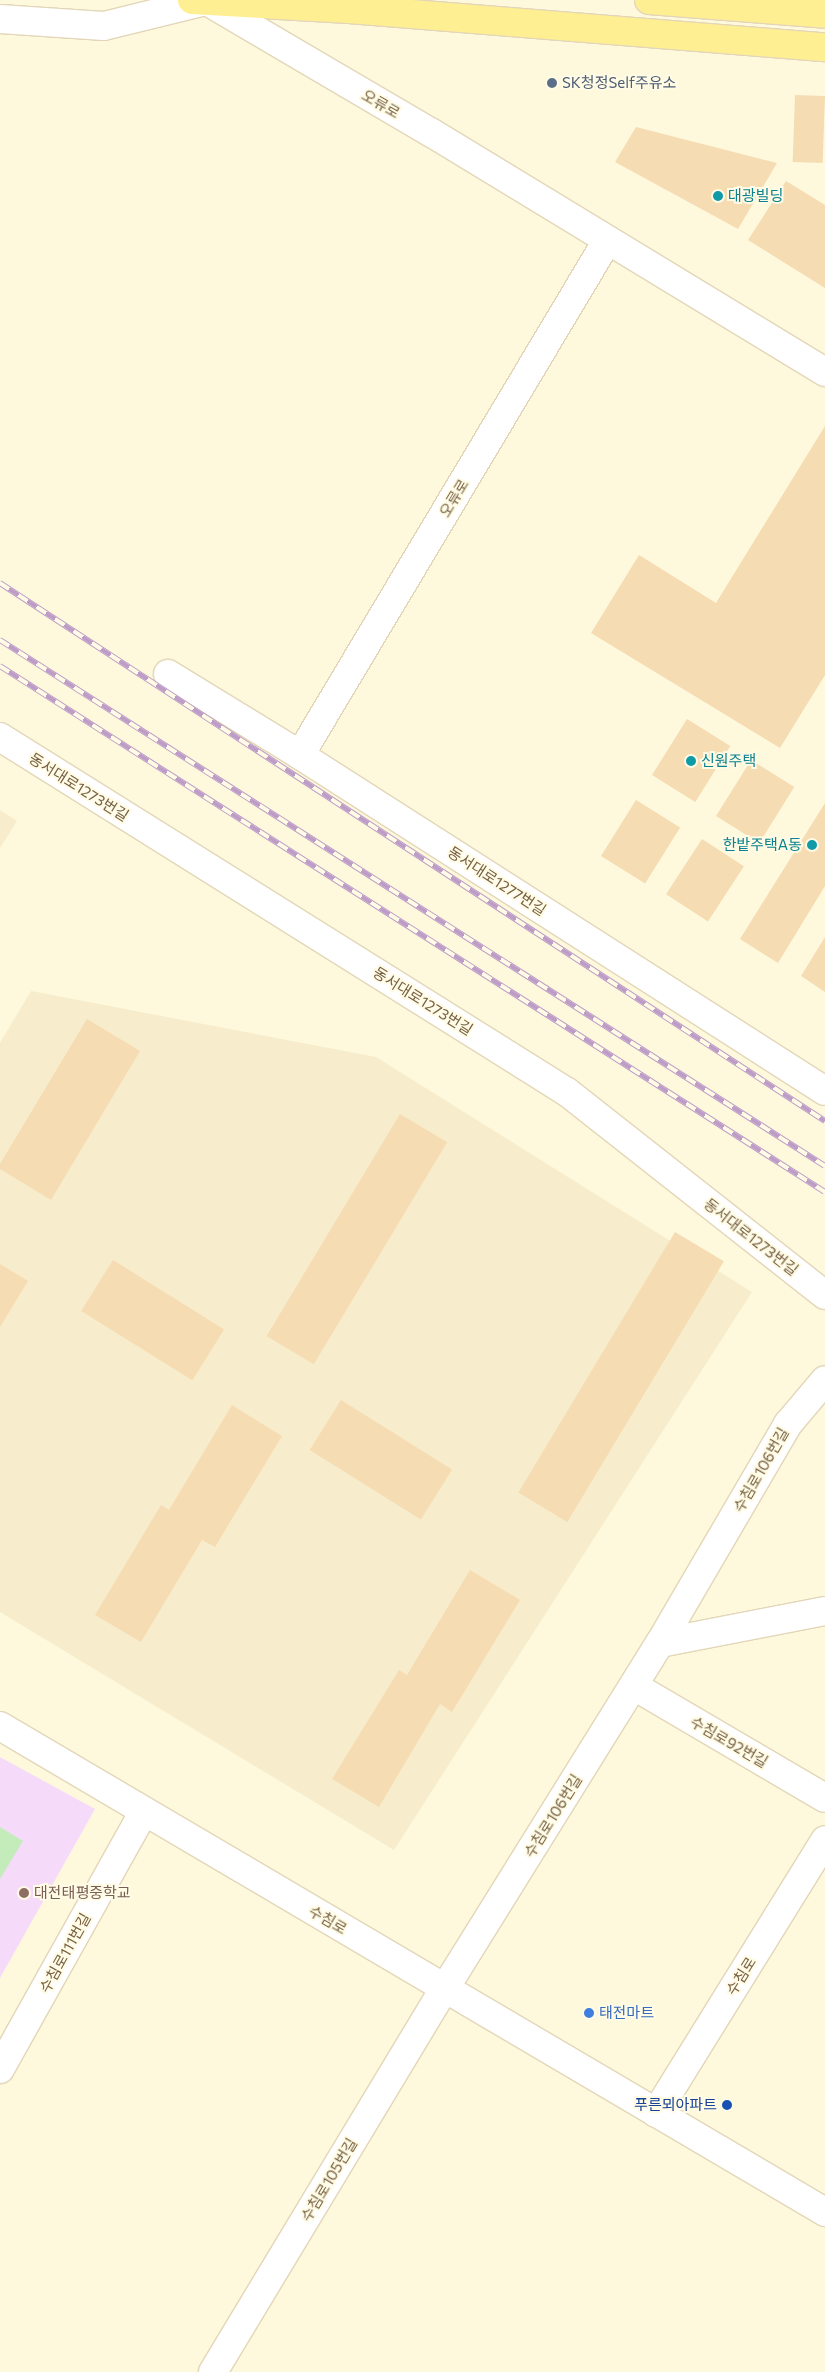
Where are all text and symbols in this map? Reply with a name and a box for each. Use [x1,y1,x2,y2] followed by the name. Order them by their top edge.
[562,74,676,92] place label: SK청정Self주유소
[546,77,558,89] marker: SK청정Self주유소
[359,86,403,122] street label: 오류로
[728,187,783,205] place label: 대광빌딩
[712,190,724,202] marker: 대광빌딩
[436,476,472,520] street label: 오류로
[26,749,132,825] street label: 동서대로1273번길
[701,752,756,770] place label: 신원주택
[685,755,697,767] marker: 신원주택
[723,836,802,854] place label: 한밭주택A동
[806,839,818,851] marker: 한밭주택A동
[445,843,549,919] street label: 동서대로1277번길
[370,963,476,1039] street label: 동서대로1273번길
[701,1195,801,1279] street label: 동서대로1273번길
[730,1425,792,1515] street label: 수침로106번길
[687,1713,771,1771] street label: 수침로92번길
[520,1771,586,1861] street label: 수침로106번길
[34,1884,131,1902] place label: 대전태평중학교
[18,1887,30,1899] marker: 대전태평중학교
[306,1902,350,1938] street label: 수침로
[36,1910,94,1996] street label: 수침로111번길
[722,1954,760,1998] street label: 수침로
[599,2004,654,2022] place label: 태전마트
[583,2007,595,2019] marker: 태전마트
[634,2096,717,2114] place label: 푸른뫼아파트
[721,2099,733,2111] marker: 푸른뫼아파트
[297,2135,361,2225] street label: 수침로105번길

